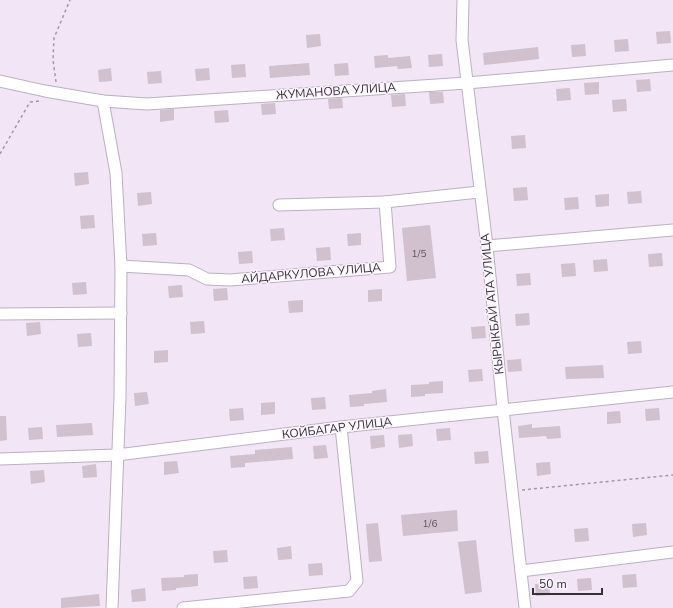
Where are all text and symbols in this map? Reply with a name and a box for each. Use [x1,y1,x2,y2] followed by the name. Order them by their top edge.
[275,79,397,103] street label: ЖУМАНОВА УЛИЦА
[477,232,507,375] street label: КЫРЫКБАЙ АТА УЛИЦА
[412,247,426,261] house number: 1/5
[240,259,382,287] street label: АЙДАРКУЛОВА УЛИЦА
[281,413,393,443] street label: КОЙБАГАР УЛИЦА
[423,517,437,531] house number: 1/6
[533,570,602,596] scale bar
[539,576,567,592] text: 50 m

